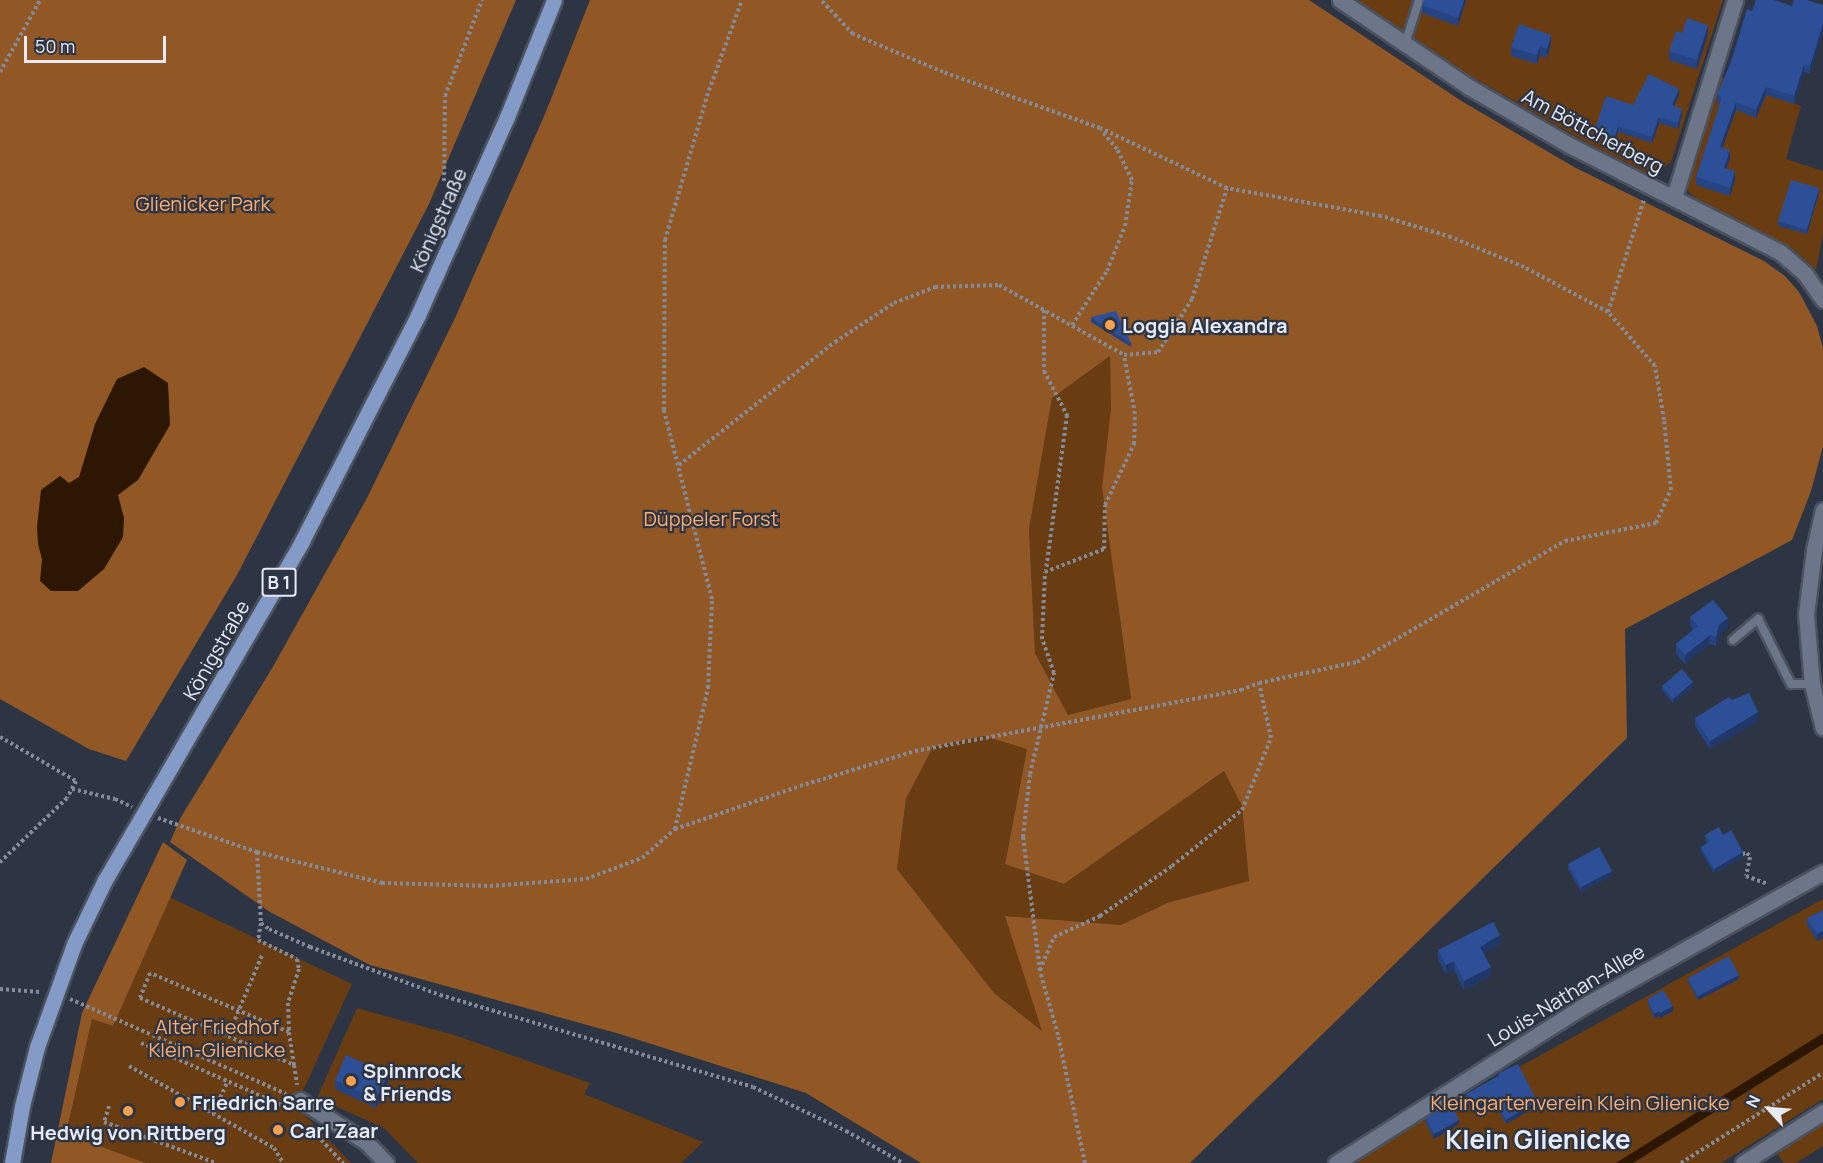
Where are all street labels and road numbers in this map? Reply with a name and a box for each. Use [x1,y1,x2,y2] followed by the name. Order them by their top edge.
[1518,84,1668,178] street label: Am Böttcherberg
[404,164,472,276] street label: Königstraße
[261,567,297,597] road number: B 1
[178,596,254,704] street label: Königstraße
[1483,939,1649,1051] street label: Louis-Nathan-Allee

